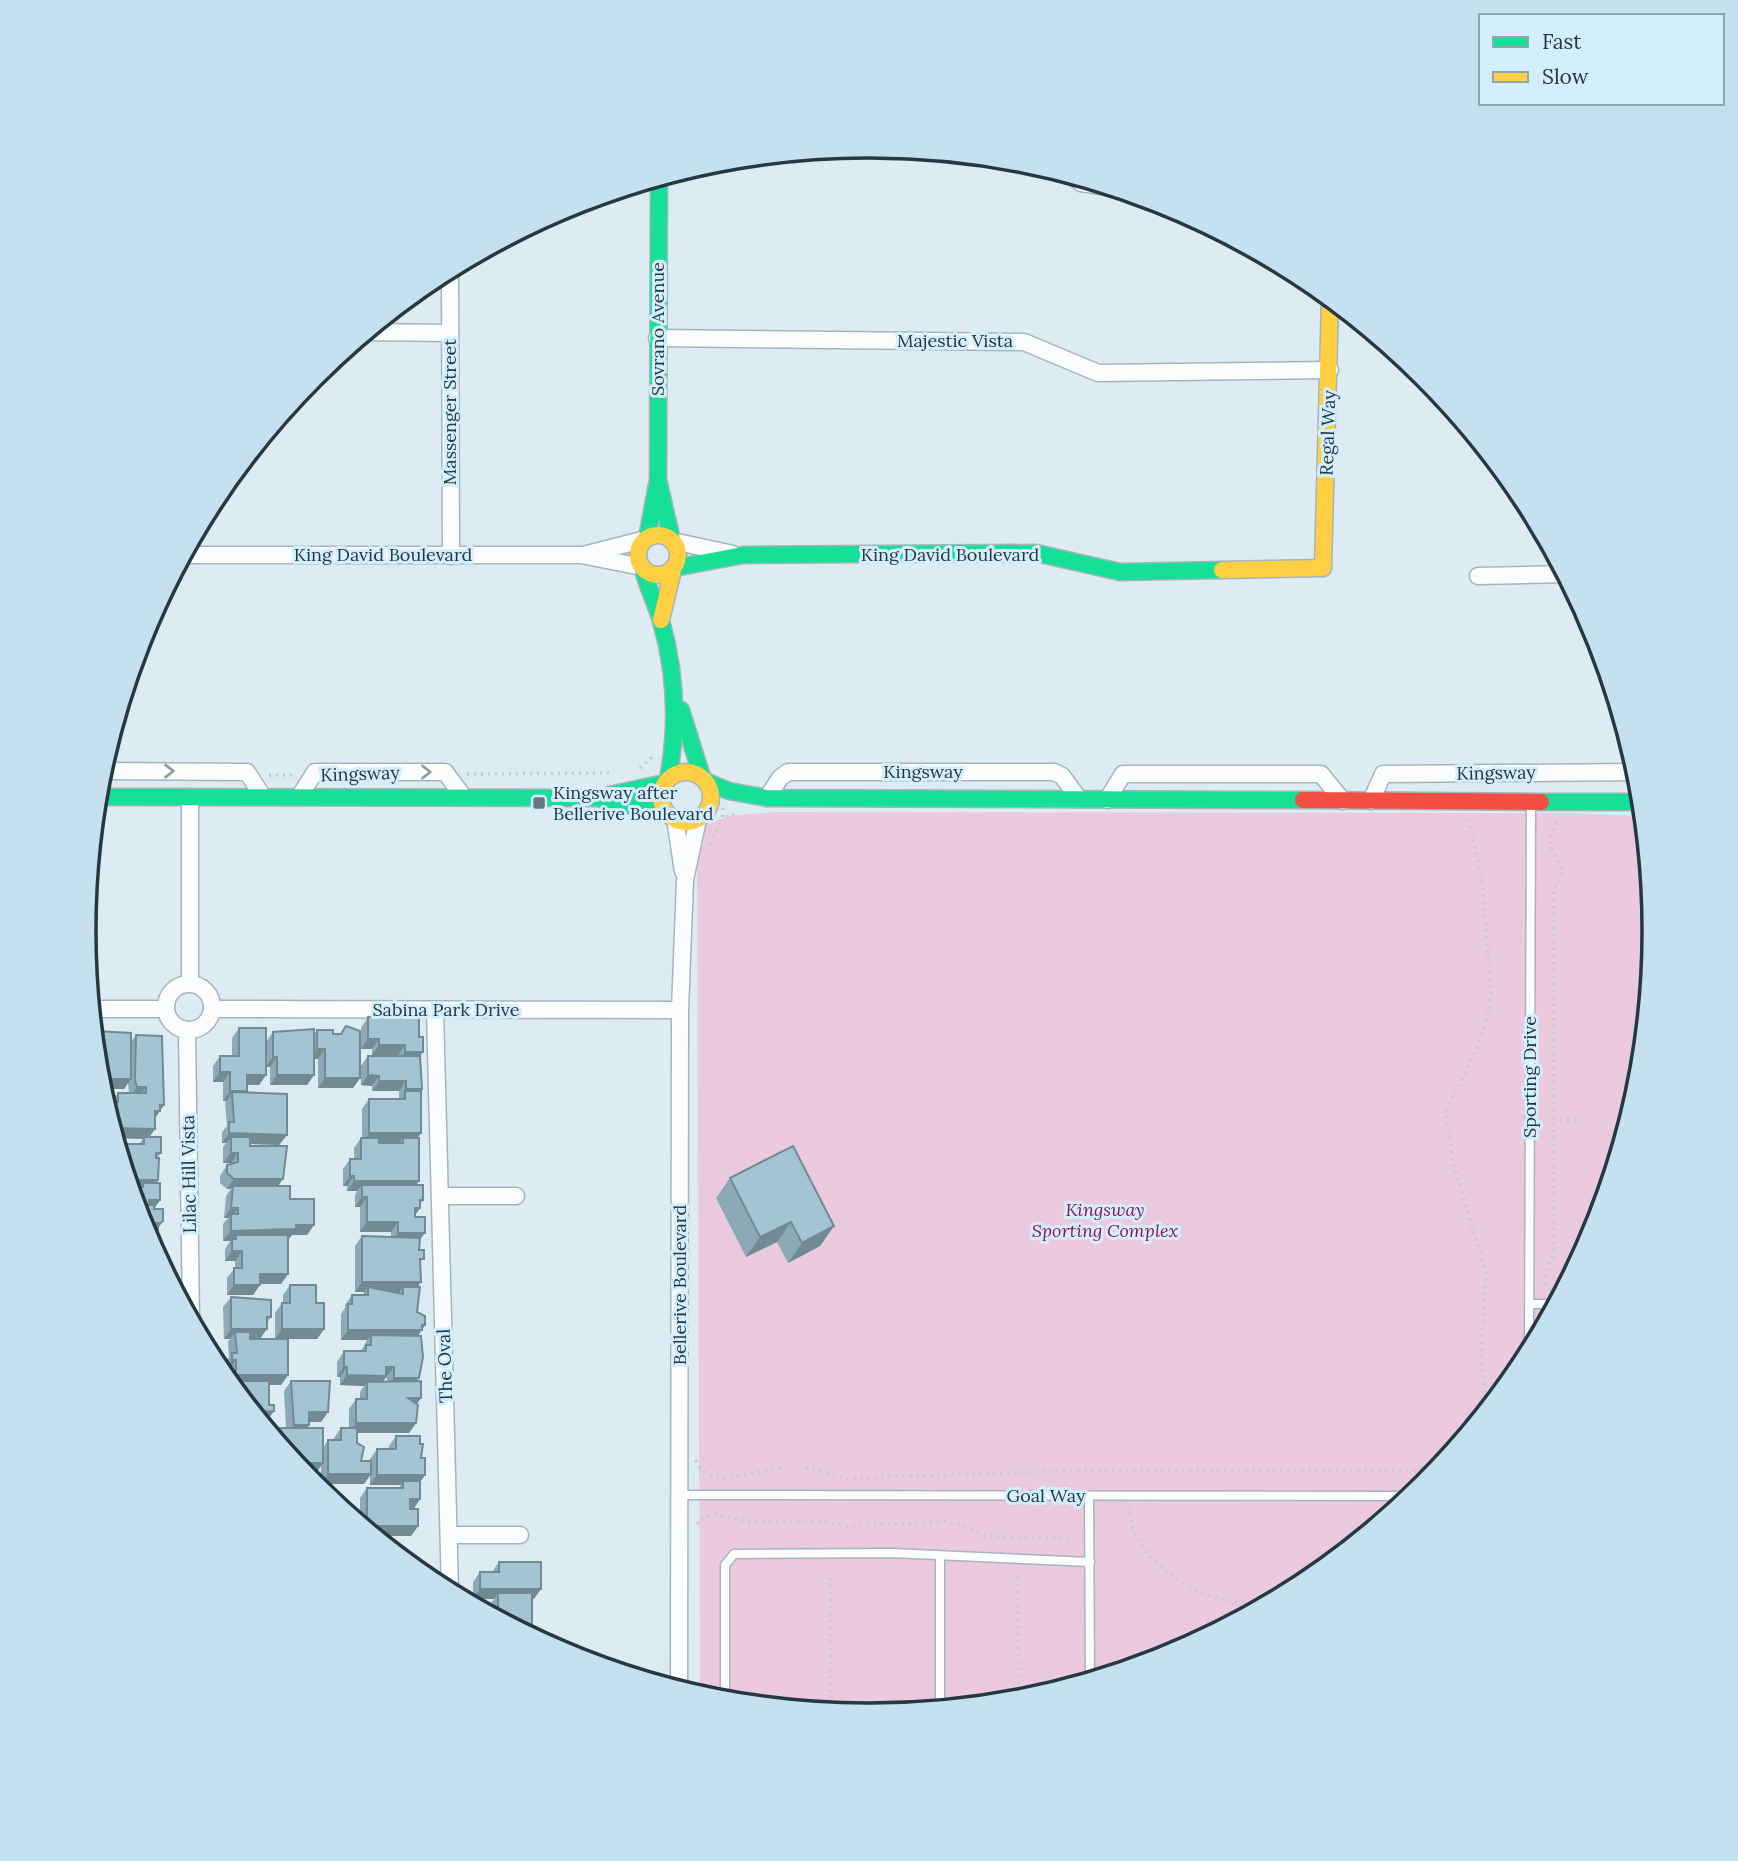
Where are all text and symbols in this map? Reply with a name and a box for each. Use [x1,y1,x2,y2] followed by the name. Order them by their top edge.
[1479,14,1724,105] legend
[1542,28,1582,55] text: Fast
[1542,63,1589,90] text: Slow
[646,262,669,396] street label: Sovrano Avenue
[897,329,1013,352] street label: Majestic Vista
[438,339,461,485] street label: Massenger Street
[1315,389,1341,476] street label: Regal Way
[294,543,473,566] street label: King David Boulevard
[861,543,1040,566] street label: King David Boulevard
[883,760,963,783] street label: Kingsway
[1456,760,1536,785] street label: Kingsway
[320,761,401,786] street label: Kingsway
[164,763,175,779] one-way arrow
[422,764,432,780] one-way arrow
[553,781,714,825] place label: Kingsway after Bellerive Boulevard
[531,795,547,811] marker: Kingsway after Bellerive Boulevard
[372,998,520,1021] street label: Sabina Park Drive
[1518,1016,1541,1138] street label: Sporting Drive
[176,1115,201,1233] street label: Lilac Hill Vista
[1032,1198,1178,1242] park label: Kingsway Sporting Complex
[668,1205,691,1365] street label: Bellerive Boulevard
[432,1328,457,1403] street label: The Oval
[1007,1484,1086,1507] street label: Goal Way

